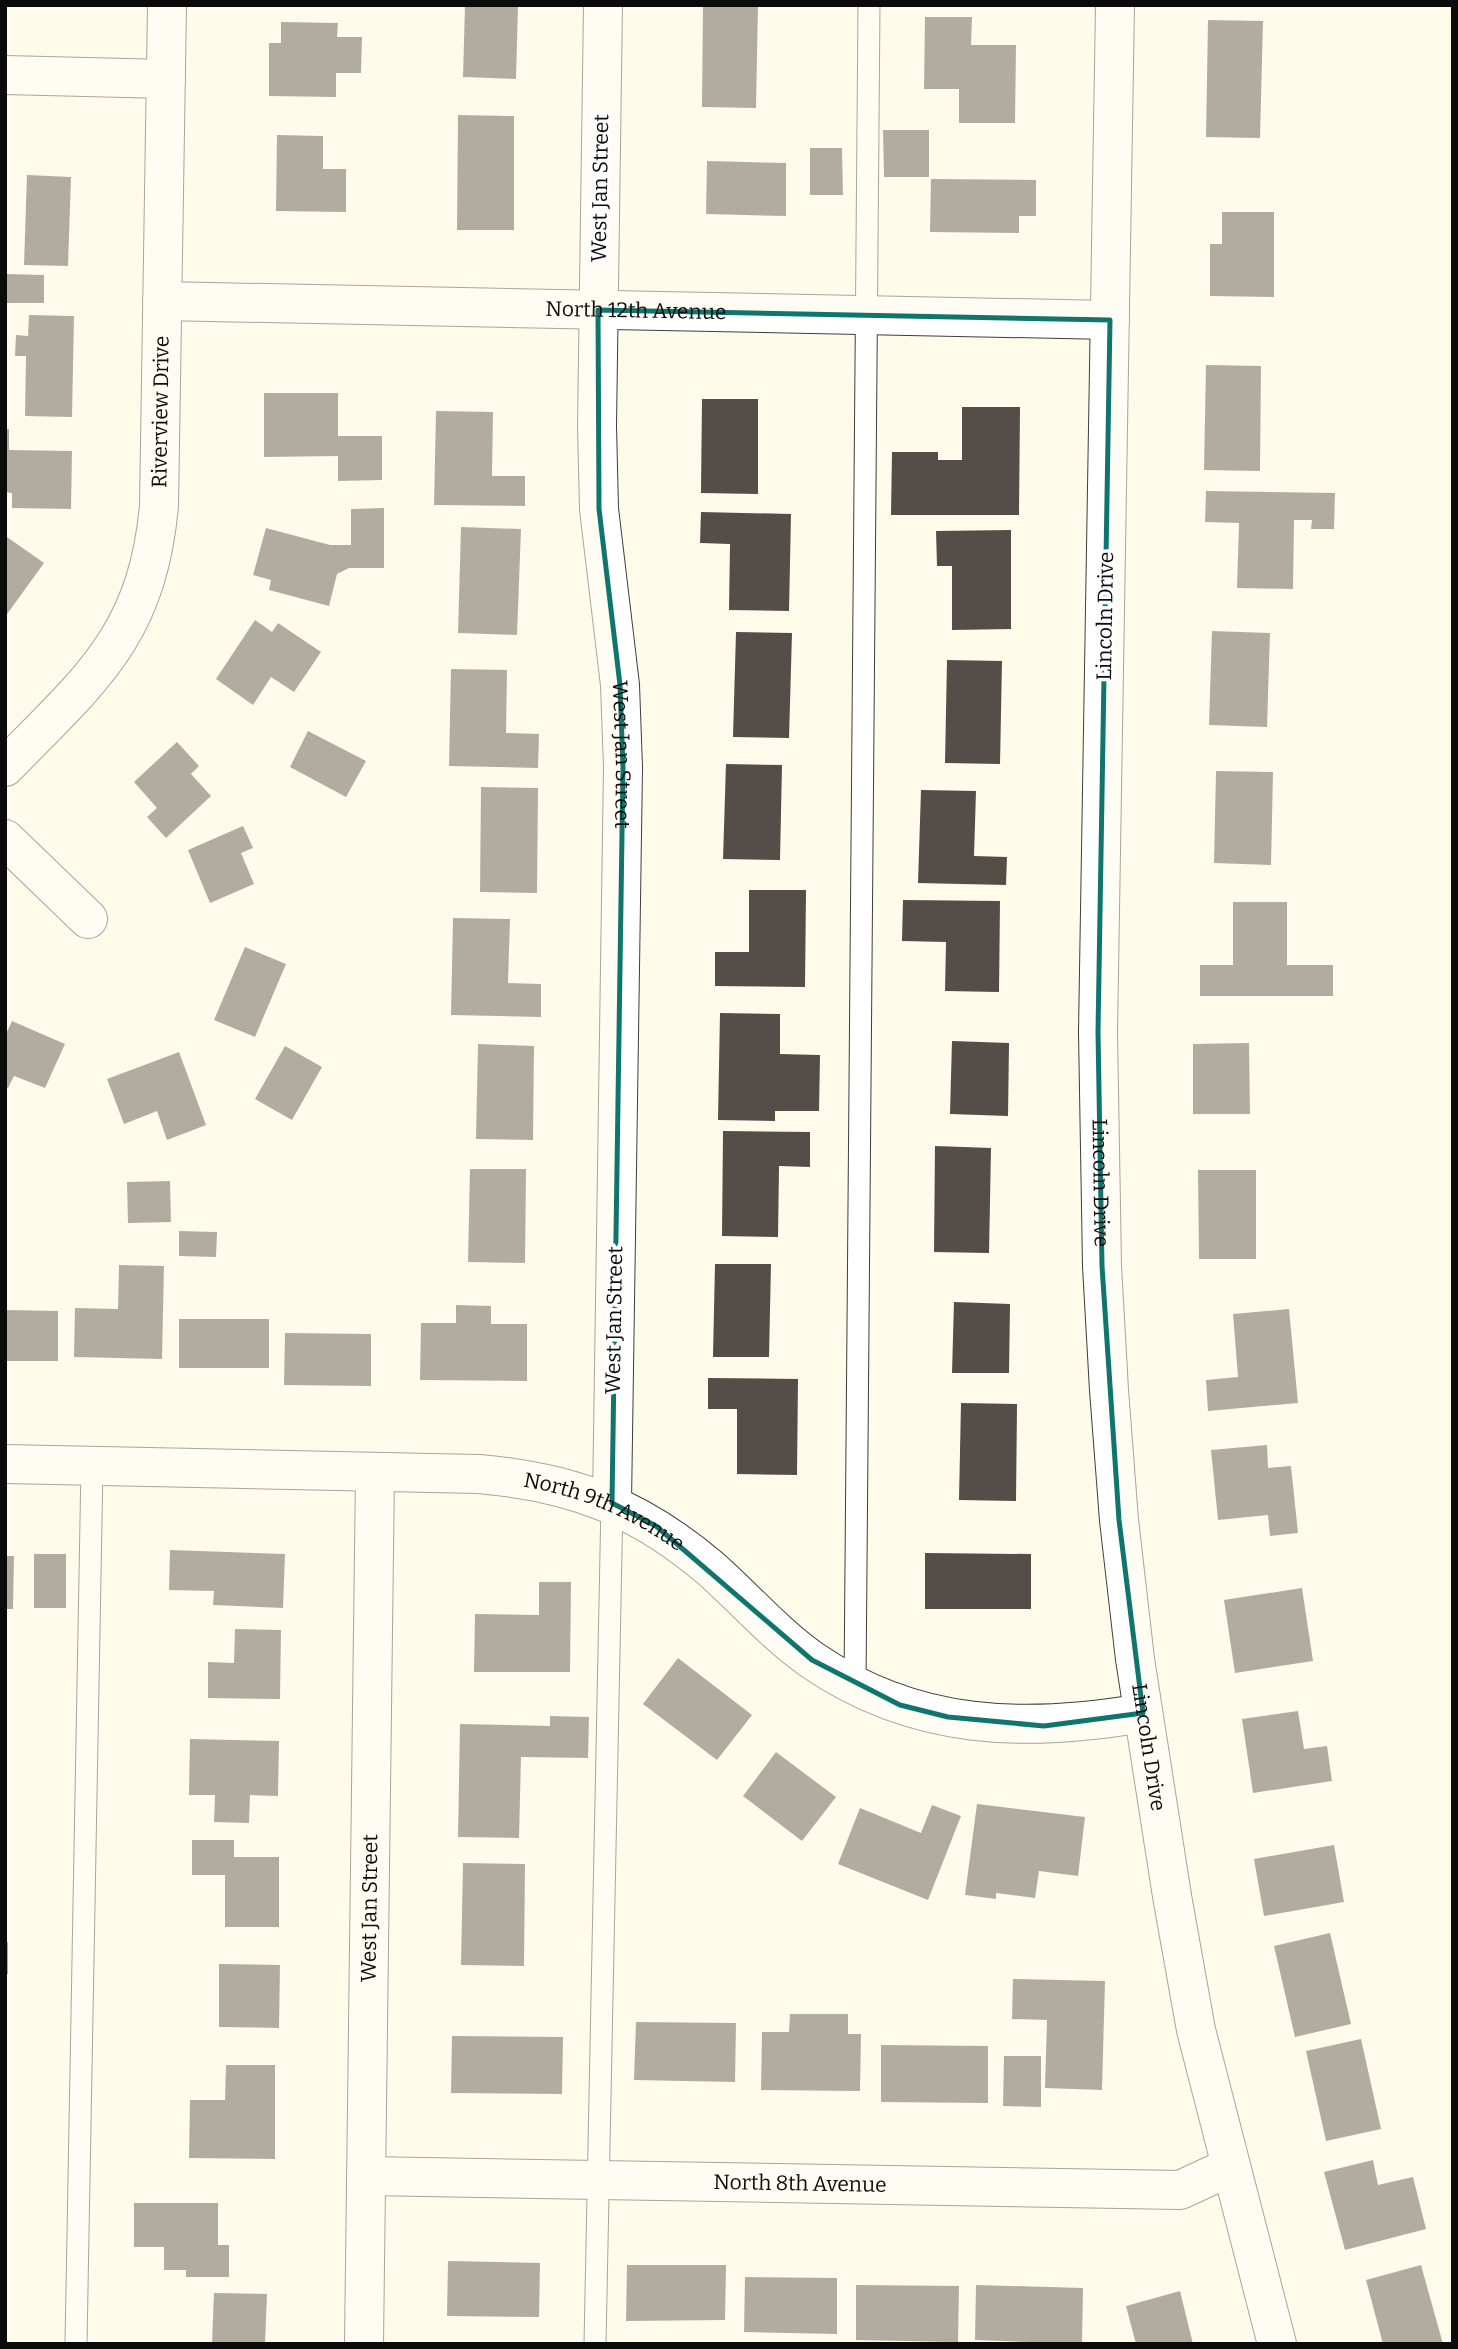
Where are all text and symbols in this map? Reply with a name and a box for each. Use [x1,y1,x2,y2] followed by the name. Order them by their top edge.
[586,113,614,262] street label: West Jan Street
[545,296,727,325] street label: North 12th Avenue
[146,335,175,488] street label: Riverview Drive
[1091,551,1119,681] street label: Lincoln Drive
[607,680,636,829] street label: West Jan Street
[1086,1118,1115,1247] street label: Lincoln Drive
[600,1245,628,1394] street label: West Jan Street
[522,1467,690,1557] street label: North 9th Avenue
[1126,1682,1172,1813] street label: Lincoln Drive
[356,1833,383,1982] street label: West Jan Street
[713,2169,887,2198] street label: North 8th Avenue

